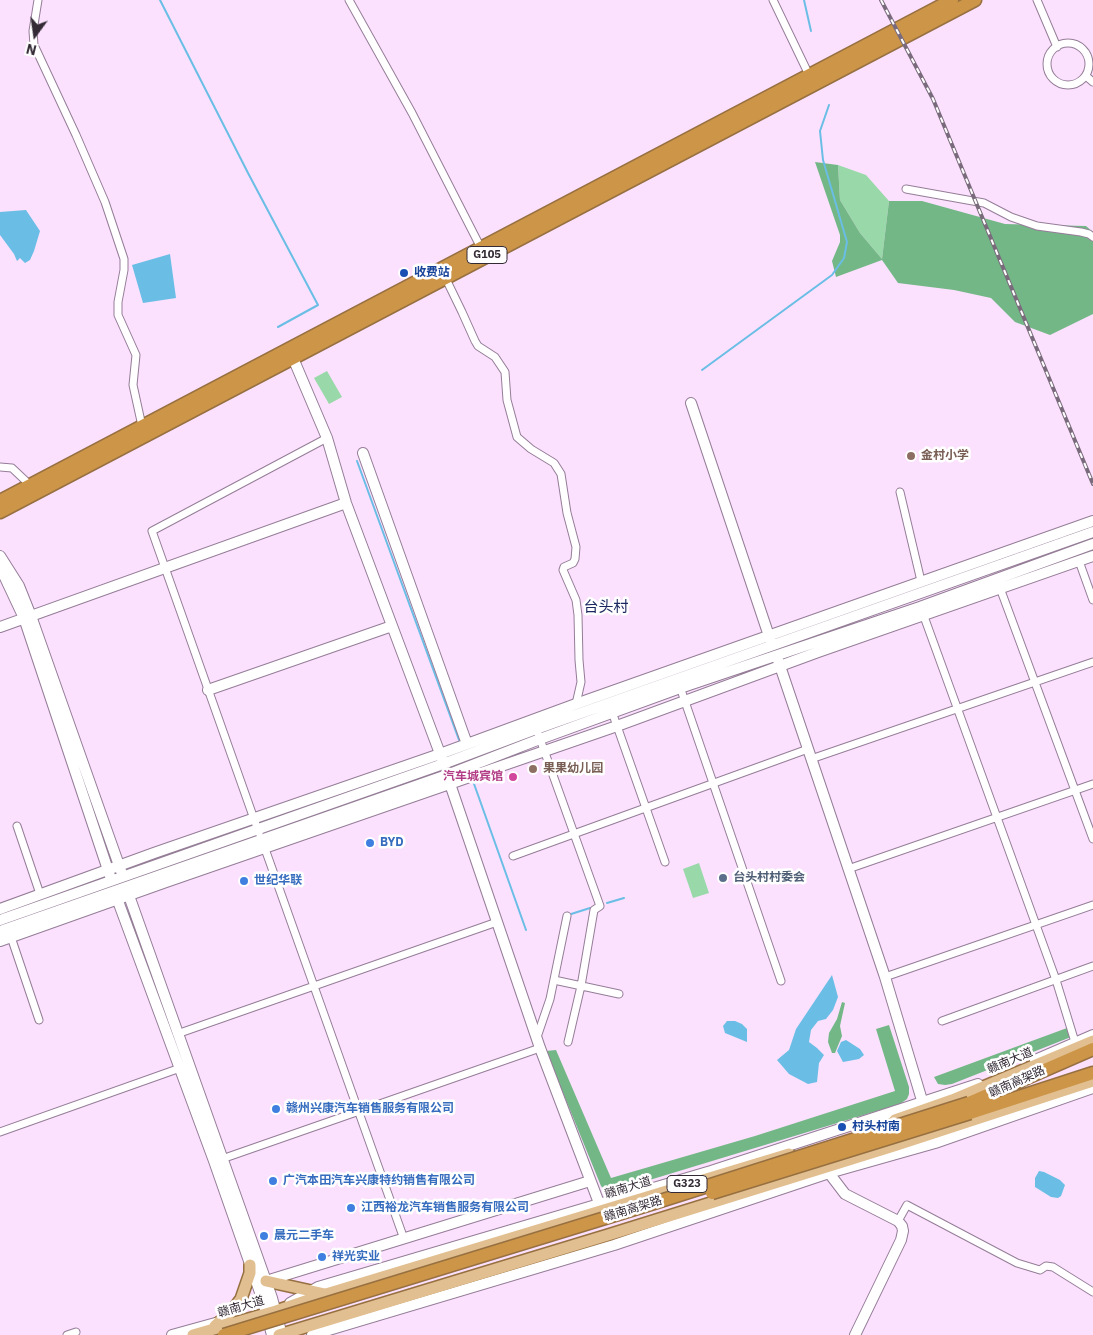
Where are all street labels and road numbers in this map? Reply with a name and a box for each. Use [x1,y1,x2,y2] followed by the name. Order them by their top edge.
[467,246,507,264] road number: G105
[985,1045,1035,1077] street label: 赣南大道
[987,1063,1047,1101] street label: 赣南高架路
[603,1174,653,1202] street label: 赣南大道
[667,1176,707,1192] road number: G323
[602,1193,664,1225] street label: 赣南高架路
[216,1293,266,1321] street label: 赣南大道

